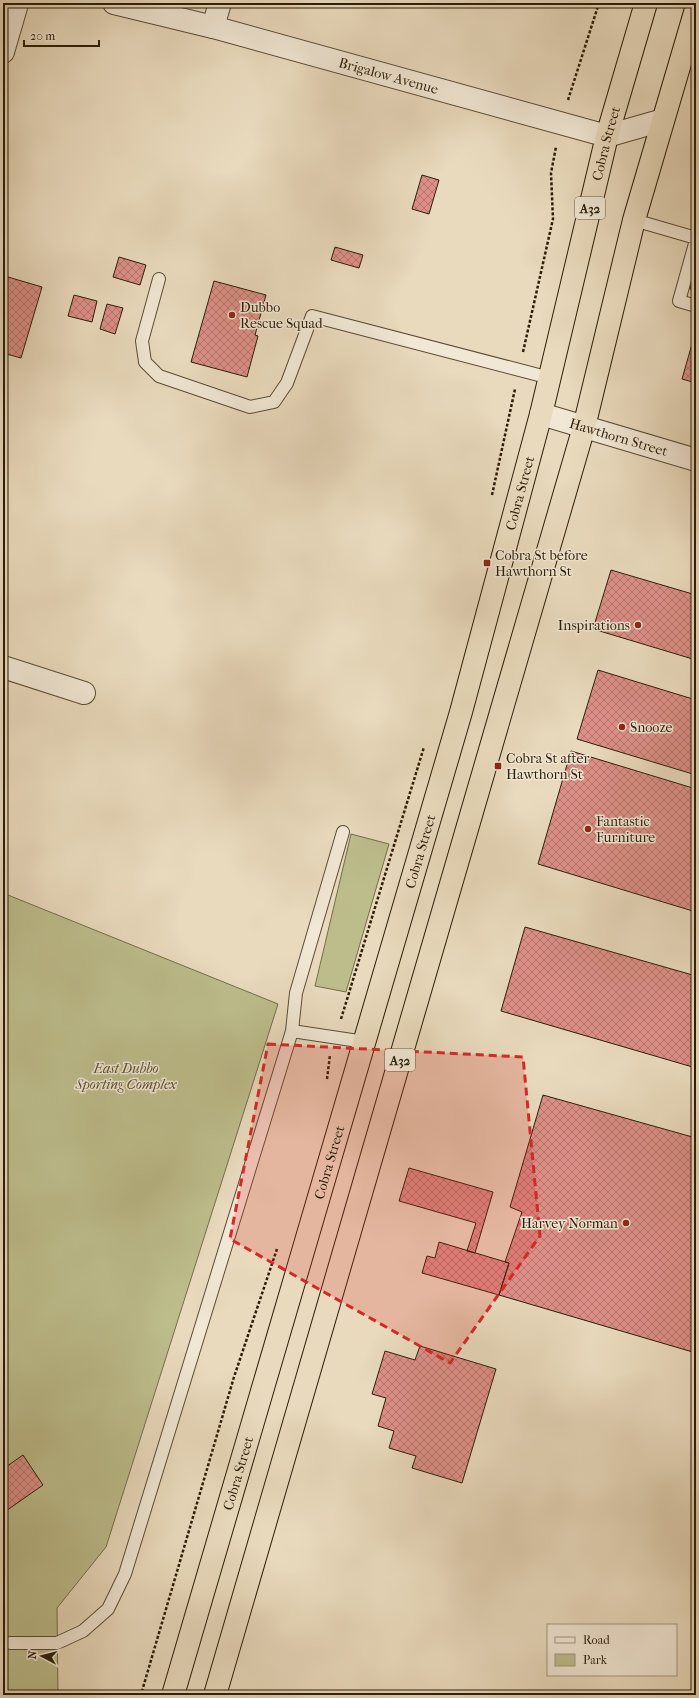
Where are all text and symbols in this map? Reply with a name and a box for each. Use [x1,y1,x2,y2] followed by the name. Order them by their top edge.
[24,22,99,48] scale bar
[30,29,55,43] text: 20 m
[337,54,440,98] street label: Brigalow Avenue
[589,104,624,183] street label: Cobra Street
[575,197,605,219] road number: A32
[240,299,323,332] place label: Dubbo Rescue Squad
[227,310,237,320] marker: Dubbo Rescue Squad
[567,415,670,460] street label: Hawthorn Street
[502,454,538,532] street label: Cobra Street
[495,547,588,580] place label: Cobra St before Hawthorn St
[482,558,492,568] marker: Cobra St before Hawthorn St
[558,617,630,634] place label: Inspirations
[633,620,643,630] marker: Inspirations
[630,719,673,736] place label: Snooze
[617,722,627,732] marker: Snooze
[506,750,589,783] place label: Cobra St after Hawthorn St
[493,761,503,771] marker: Cobra St after Hawthorn St
[402,813,439,891] street label: Cobra Street
[596,813,655,846] place label: Fantastic Furniture
[583,824,593,834] marker: Fantastic Furniture
[385,1049,415,1071] road number: A32
[74,1060,178,1093] park label: East Dubbo Sporting Complex
[311,1124,348,1201] street label: Cobra Street
[521,1215,618,1232] place label: Harvey Norman
[621,1218,631,1228] marker: Harvey Norman
[220,1435,257,1512] street label: Cobra Street
[547,1624,677,1676] legend
[583,1633,610,1647] text: Road
[22,1636,62,1676] north arrow
[26,1649,40,1660] text: N
[583,1653,608,1667] text: Park

